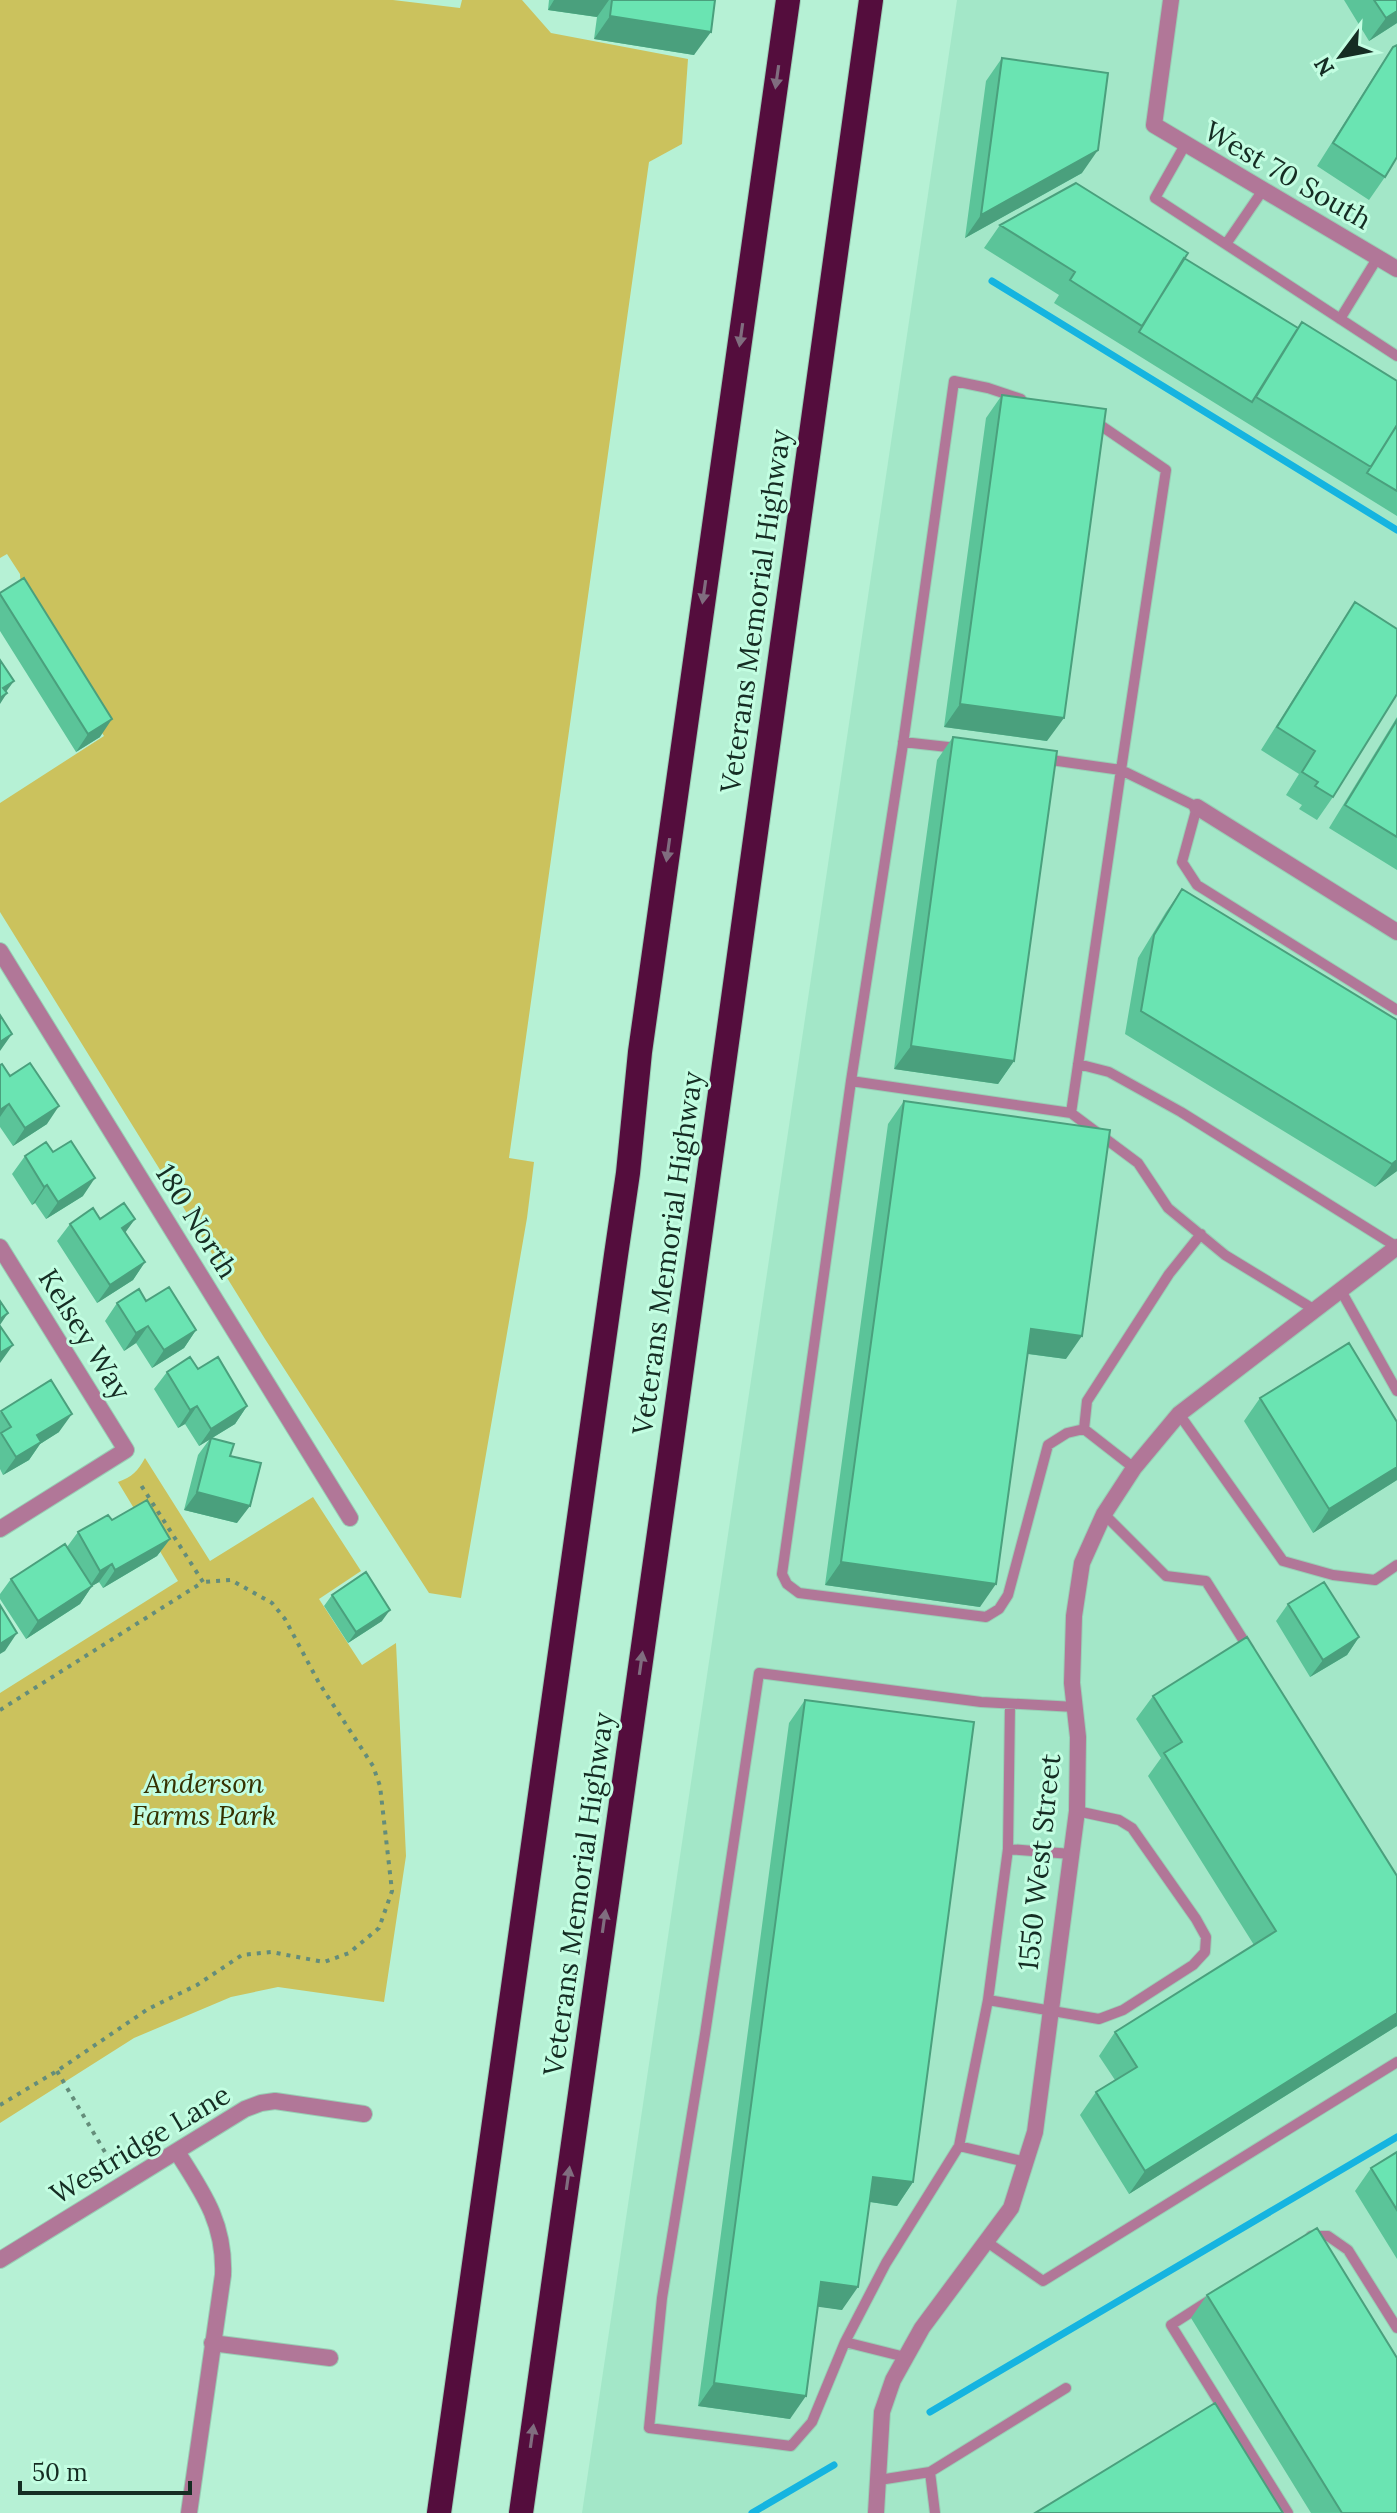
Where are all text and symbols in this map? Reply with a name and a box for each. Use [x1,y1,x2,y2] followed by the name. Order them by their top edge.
[1301,16,1381,96] north arrow
[1308,52,1340,81] text: N
[770,65,783,90] one-way arrow
[1198,113,1378,237] street label: West 70 South
[734,323,747,348] one-way arrow
[712,427,798,796] street label: Veterans Memorial Highway
[697,580,710,605] one-way arrow
[661,838,674,863] one-way arrow
[624,1069,710,1438] street label: Veterans Memorial Highway
[148,1157,246,1285] street label: 180 North
[31,1262,139,1406] street label: Kelsey Way
[635,1651,648,1676] one-way arrow
[535,1710,621,2079] street label: Veterans Memorial Highway
[1010,1752,1068,1972] street label: 1550 West Street
[132,1765,276,1833] park label: Anderson Farms Park
[598,1908,611,1933] one-way arrow
[43,2076,237,2212] street label: Westridge Lane
[562,2165,575,2190] one-way arrow
[526,2423,539,2448] one-way arrow
[20,2445,190,2495] scale bar
[32,2457,88,2488] text: 50 m

